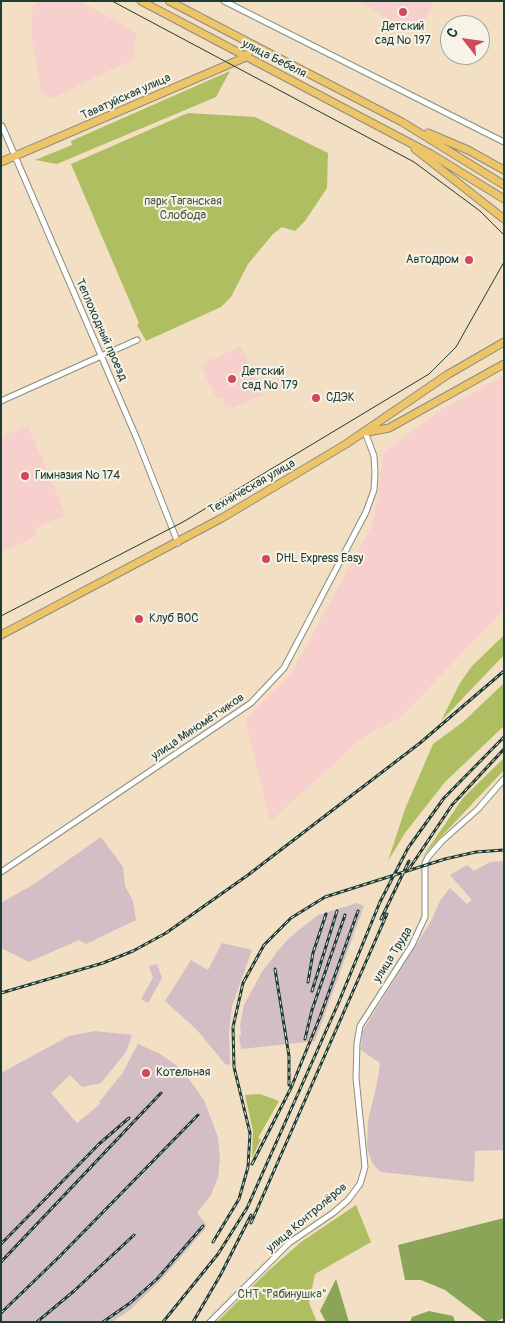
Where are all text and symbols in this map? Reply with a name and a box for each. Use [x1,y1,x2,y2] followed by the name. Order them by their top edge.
[397,6,409,18] marker: Детский сад № 197
[440,15,490,65] north arrow
[375,20,431,48] place label: Детский сад № 197
[443,25,462,41] text: С
[239,37,309,81] street label: улица Бебеля
[79,71,173,123] street label: Таватуйская улица
[144,195,222,223] park label: парк Таганская Слобода
[406,253,459,267] place label: Автодром
[463,254,475,266] marker: Автодром
[72,277,130,383] street label: Теплоходный проезд
[242,365,298,393] place label: Детский сад № 179
[226,373,238,385] marker: Детский сад № 179
[326,391,355,405] place label: СДЭК
[310,392,322,404] marker: СДЭК
[206,456,298,518] street label: Техническая улица
[35,469,120,483] place label: Гимназия № 174
[19,470,31,482] marker: Гимназия № 174
[276,552,363,566] place label: DHL Express Easy
[260,553,272,565] marker: DHL Express Easy
[149,612,199,626] place label: Клуб ВОС
[133,613,145,625] marker: Клуб ВОС
[149,690,247,764] street label: улица Миномётчиков
[370,925,416,985] street label: улица Труда
[156,1066,210,1080] place label: Котельная
[140,1067,152,1079] marker: Котельная
[264,1180,350,1256] street label: улица Контролёров
[237,1288,327,1302] park label: СНТ "Рябинушка"

